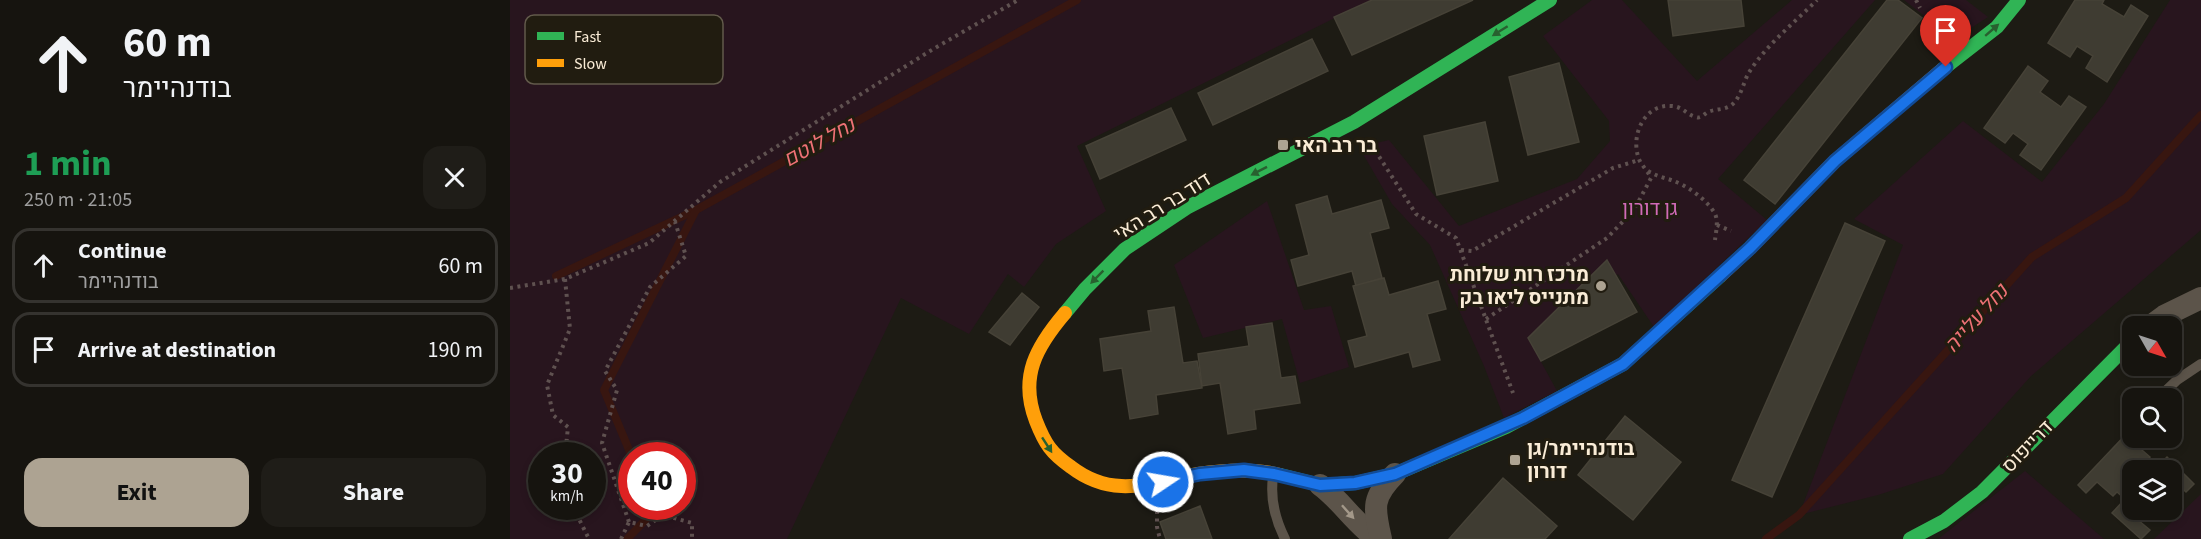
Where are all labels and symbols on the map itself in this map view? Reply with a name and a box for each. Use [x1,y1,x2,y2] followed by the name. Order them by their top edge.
[1920,5,1971,67] pin
[525,15,723,84] legend
[1984,24,2000,37] one-way arrow
[1492,25,1508,36] one-way arrow
[574,26,602,48] text: Fast
[574,53,607,75] text: Slow
[777,109,862,174] water label: נחל לוטם
[1295,132,1377,160] place label: בר רב האי
[1276,138,1290,152] marker: בר רב האי
[1250,165,1268,175] one-way arrow
[1108,166,1217,248] street label: דוד בר רב האי
[1622,195,1678,223] park label: גן דורון
[1450,261,1589,312] place label: מרכז רות שלוחת מתנייס ליאו בק
[1090,269,1104,283] one-way arrow
[1937,276,2016,359] water label: נחל עלייה
[1594,279,1608,293] marker: מרכז רות שלוחת מתנייס ליאו בק
[2122,316,2182,376] north arrow
[1996,414,2060,479] street label: דרייפוס
[1527,435,1635,486] place label: בודנהיימר/גן דורון
[1041,437,1052,453] one-way arrow
[618,442,696,520] speed limit sign: 40
[1131,450,1195,514] position arrow
[1508,453,1522,467] marker: בודנהיימר/גן דורון
[1341,504,1354,519] one-way arrow

